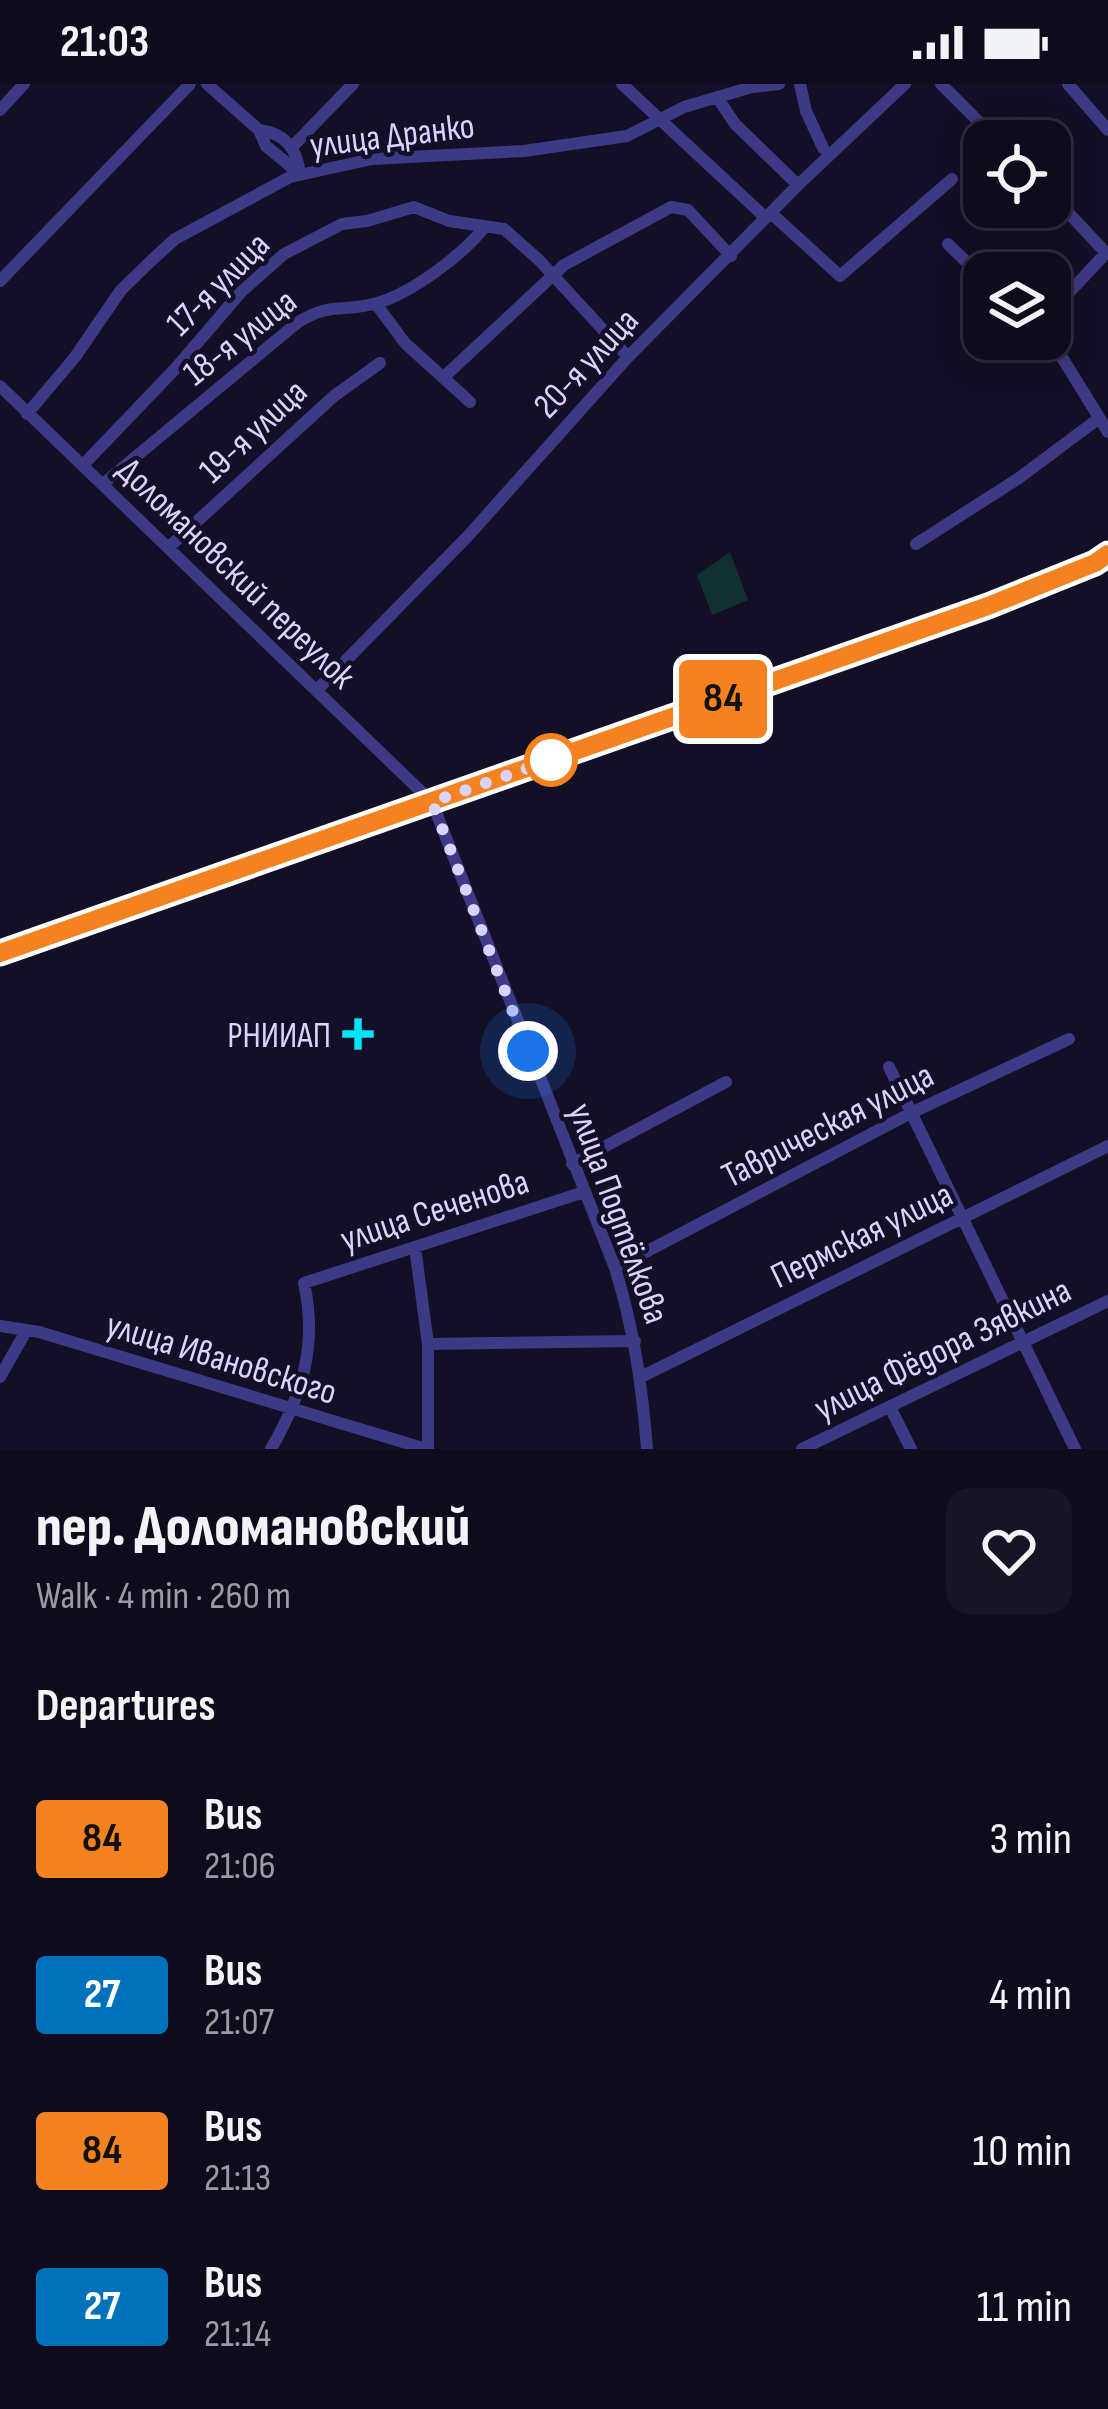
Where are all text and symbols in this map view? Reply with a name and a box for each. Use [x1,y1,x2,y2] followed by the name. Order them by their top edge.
[60,15,149,70] text: 21:03
[308,105,477,168] street label: улица Дранко
[963,120,1071,360] map controls
[963,120,1071,228] button: locate
[158,224,279,345] street label: 17-я улица
[963,252,1071,360] button: layers
[175,280,306,395] street label: 18-я улица
[525,300,648,427] street label: 20-я улица
[191,371,317,493] street label: 19-я улица
[107,449,364,699] street label: Доломановский переулок
[669,660,777,738] line badge: 84
[703,673,743,724] text: 84
[526,735,576,785] unlabelled marker
[227,1015,331,1058] place label: РНИИАП
[342,1018,374,1050] marker: РНИИАП
[498,1021,558,1081] your location
[715,1054,941,1198] street label: Таврическая улица
[558,1098,677,1330] street label: улица Подтёлкова
[335,1161,534,1262] street label: улица Сеченова
[764,1174,960,1299] street label: Пермская улица
[808,1270,1078,1431] street label: улица Фёдора Зявкина
[101,1304,342,1415] street label: улица Ивановского
[946,1488,1072,1614] button: heart
[36,1494,470,1562] text: пер. Доломановский
[36,1573,291,1620] text: Walk · 4 min · 260 m
[36,1679,215,1734] text: Departures
[204,1788,262,1843] text: Bus
[989,1812,1072,1867] text: 3 min
[82,1813,122,1864] text: 84
[204,1843,276,1890] text: 21:06
[204,1944,262,1999] text: Bus
[990,1968,1072,2023] text: 4 min
[84,1969,120,2020] text: 27
[204,1999,274,2046] text: 21:07
[204,2100,262,2155] text: Bus
[973,2124,1072,2179] text: 10 min
[82,2125,122,2176] text: 84
[204,2155,271,2202] text: 21:13
[204,2256,262,2311] text: Bus
[977,2280,1072,2335] text: 11 min
[84,2281,120,2332] text: 27
[204,2311,271,2358] text: 21:14

